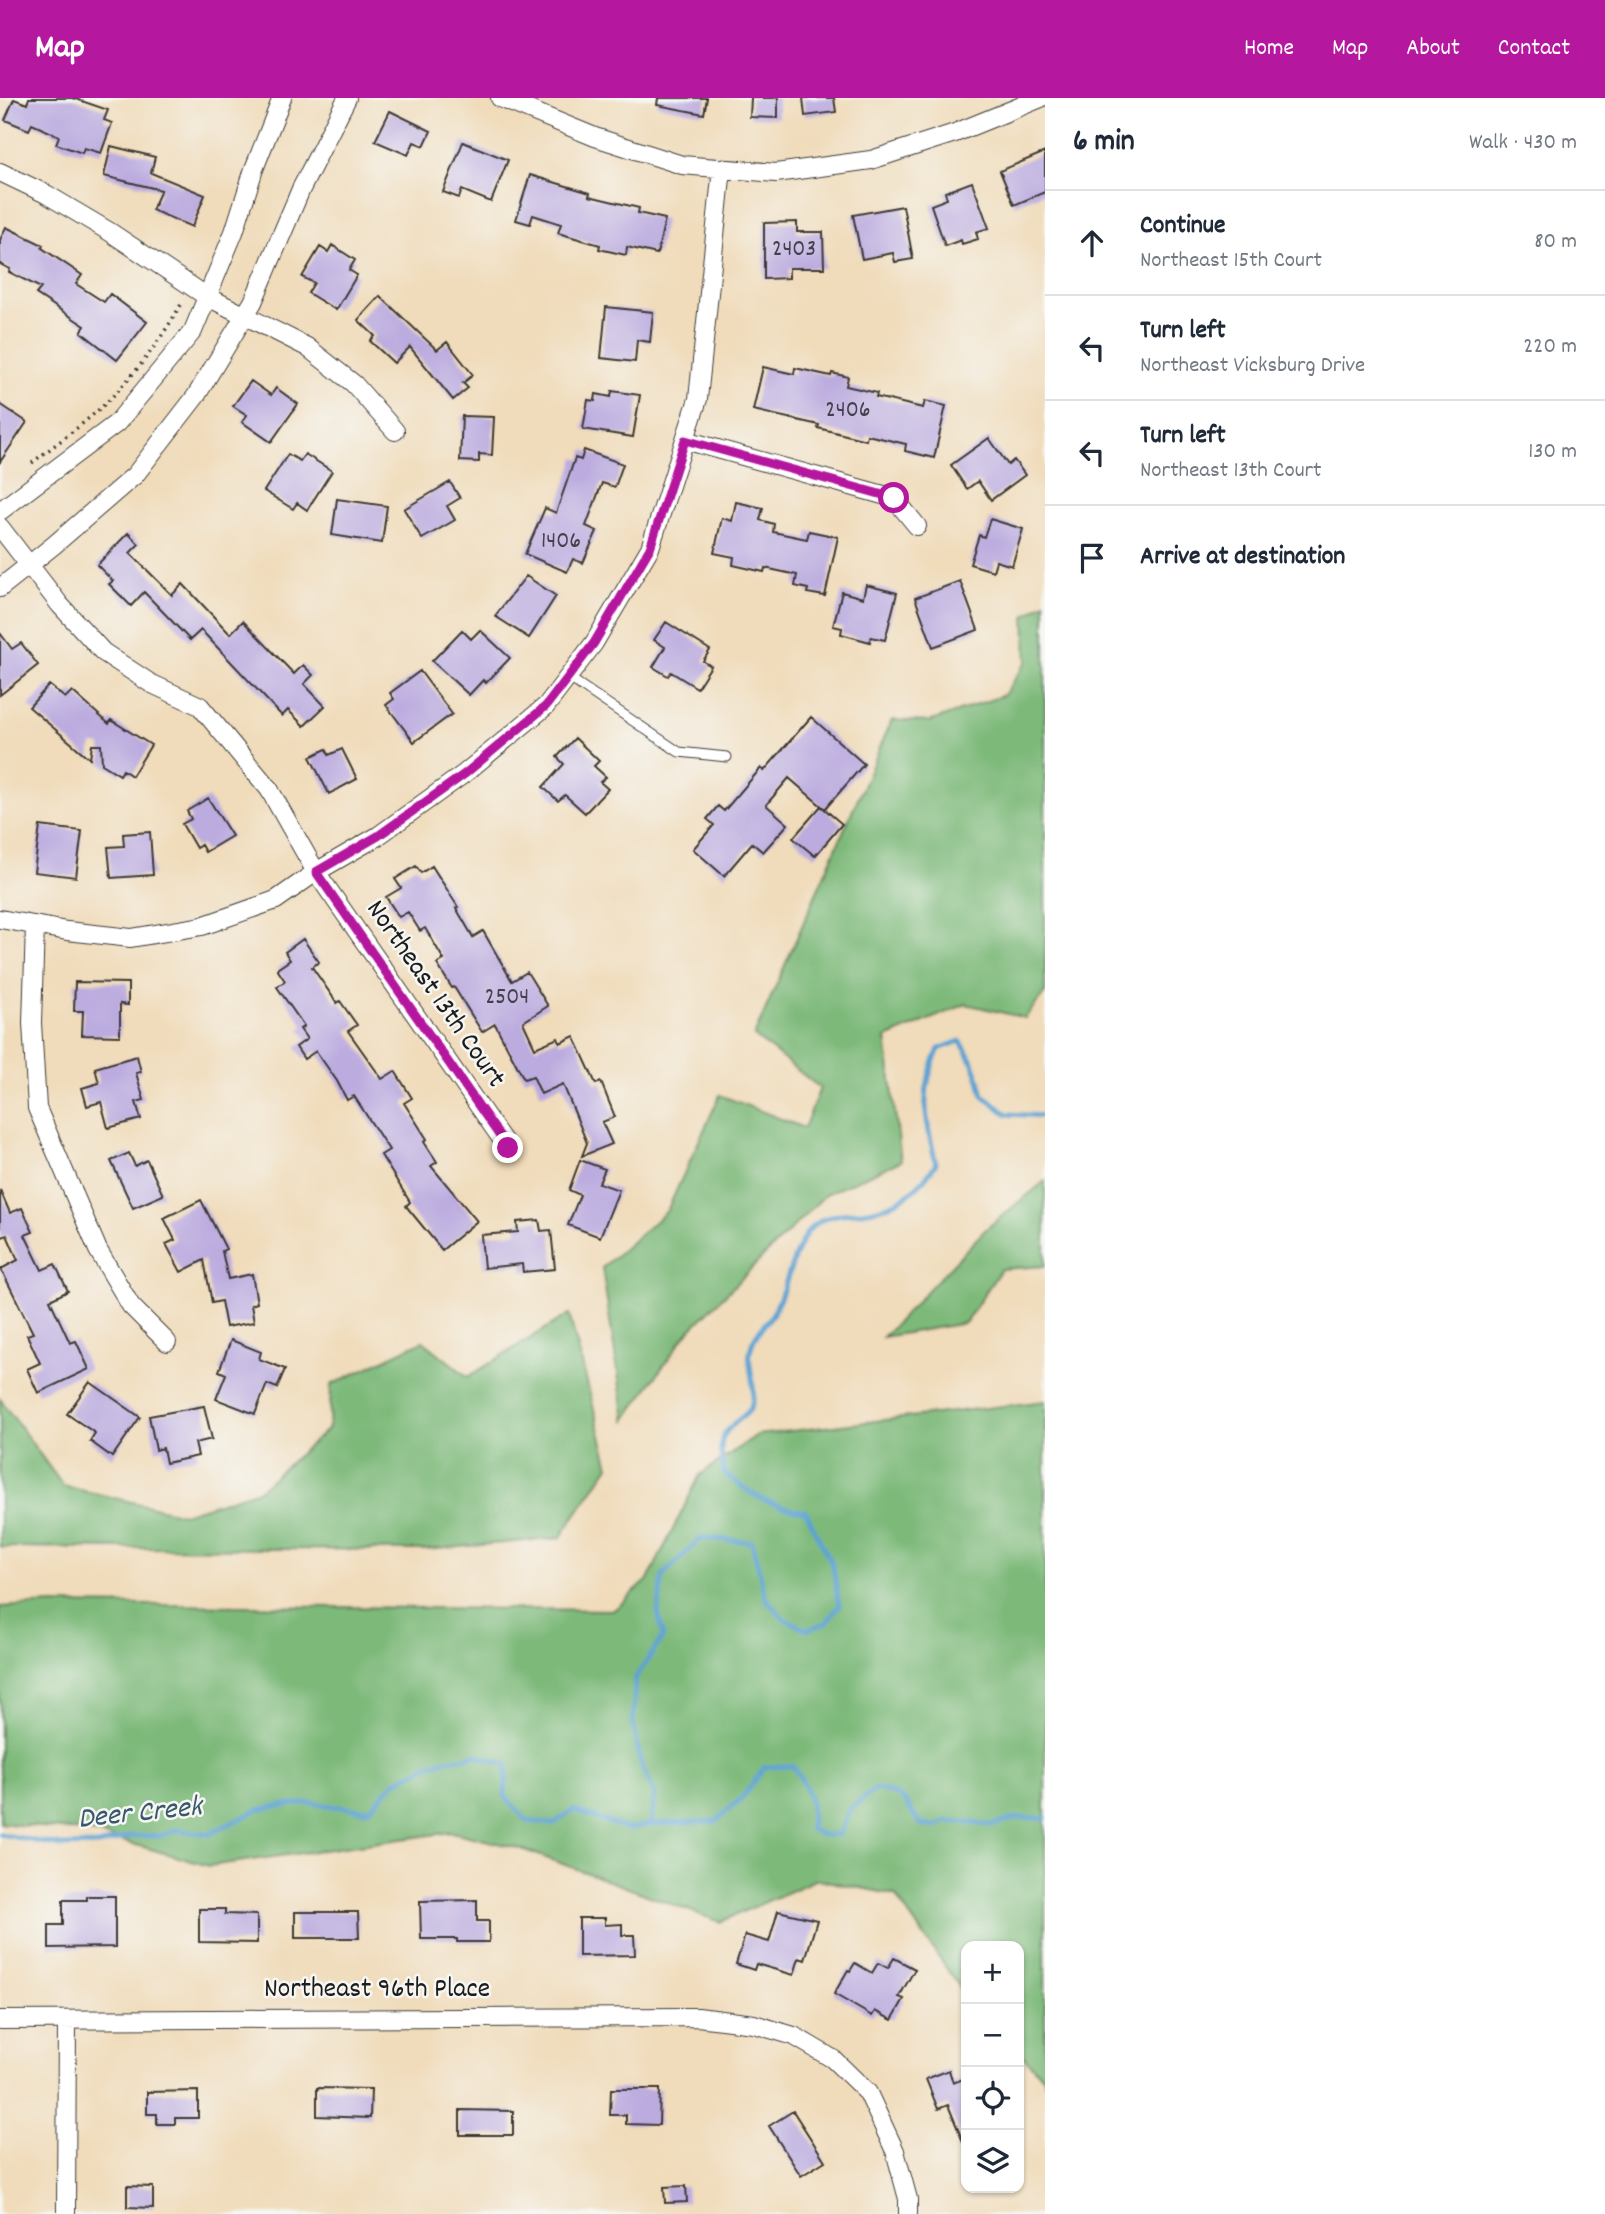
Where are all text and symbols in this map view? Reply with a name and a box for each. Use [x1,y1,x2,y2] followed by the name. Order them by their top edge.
[35,26,85,73] text: Map
[1244,32,1294,66] text: Home
[1332,32,1368,66] text: Map
[1406,32,1460,66] text: About
[1498,32,1570,66] text: Contact
[1073,122,1135,165] text: 6 min
[1469,127,1577,160] text: Walk · 430 m
[1140,208,1225,245] text: Continue
[1073,224,1111,262] icon: ahead
[1534,226,1577,259] text: 80 m
[772,233,816,267] house number: 2403
[1140,245,1322,278] text: Northeast 15th Court
[1140,313,1226,350] text: Turn left
[1073,329,1111,367] icon: left
[1523,331,1577,364] text: 220 m
[1140,350,1365,383] text: Northeast Vicksburg Drive
[825,394,871,428] house number: 2406
[1140,418,1226,455] text: Turn left
[1073,434,1111,472] icon: left
[1528,436,1577,469] text: 130 m
[1140,455,1322,488] text: Northeast 13th Court
[878,482,909,513] route start
[541,525,581,559] house number: 1406
[1073,539,1111,577] icon: arrive
[1140,539,1345,576] text: Arrive at destination
[354,893,514,1097] street label: Northeast 13th Court
[485,981,529,1015] house number: 2504
[492,1132,523,1163] route end
[76,1787,207,1843] water label: Deer Creek
[961,1941,1024,2193] map controls
[961,1941,1024,2004] button: +
[264,1971,490,2011] street label: Northeast 96th Place
[961,2004,1024,2067] button: −
[961,2067,1024,2130] button: locate
[961,2130,1024,2193] button: layers

